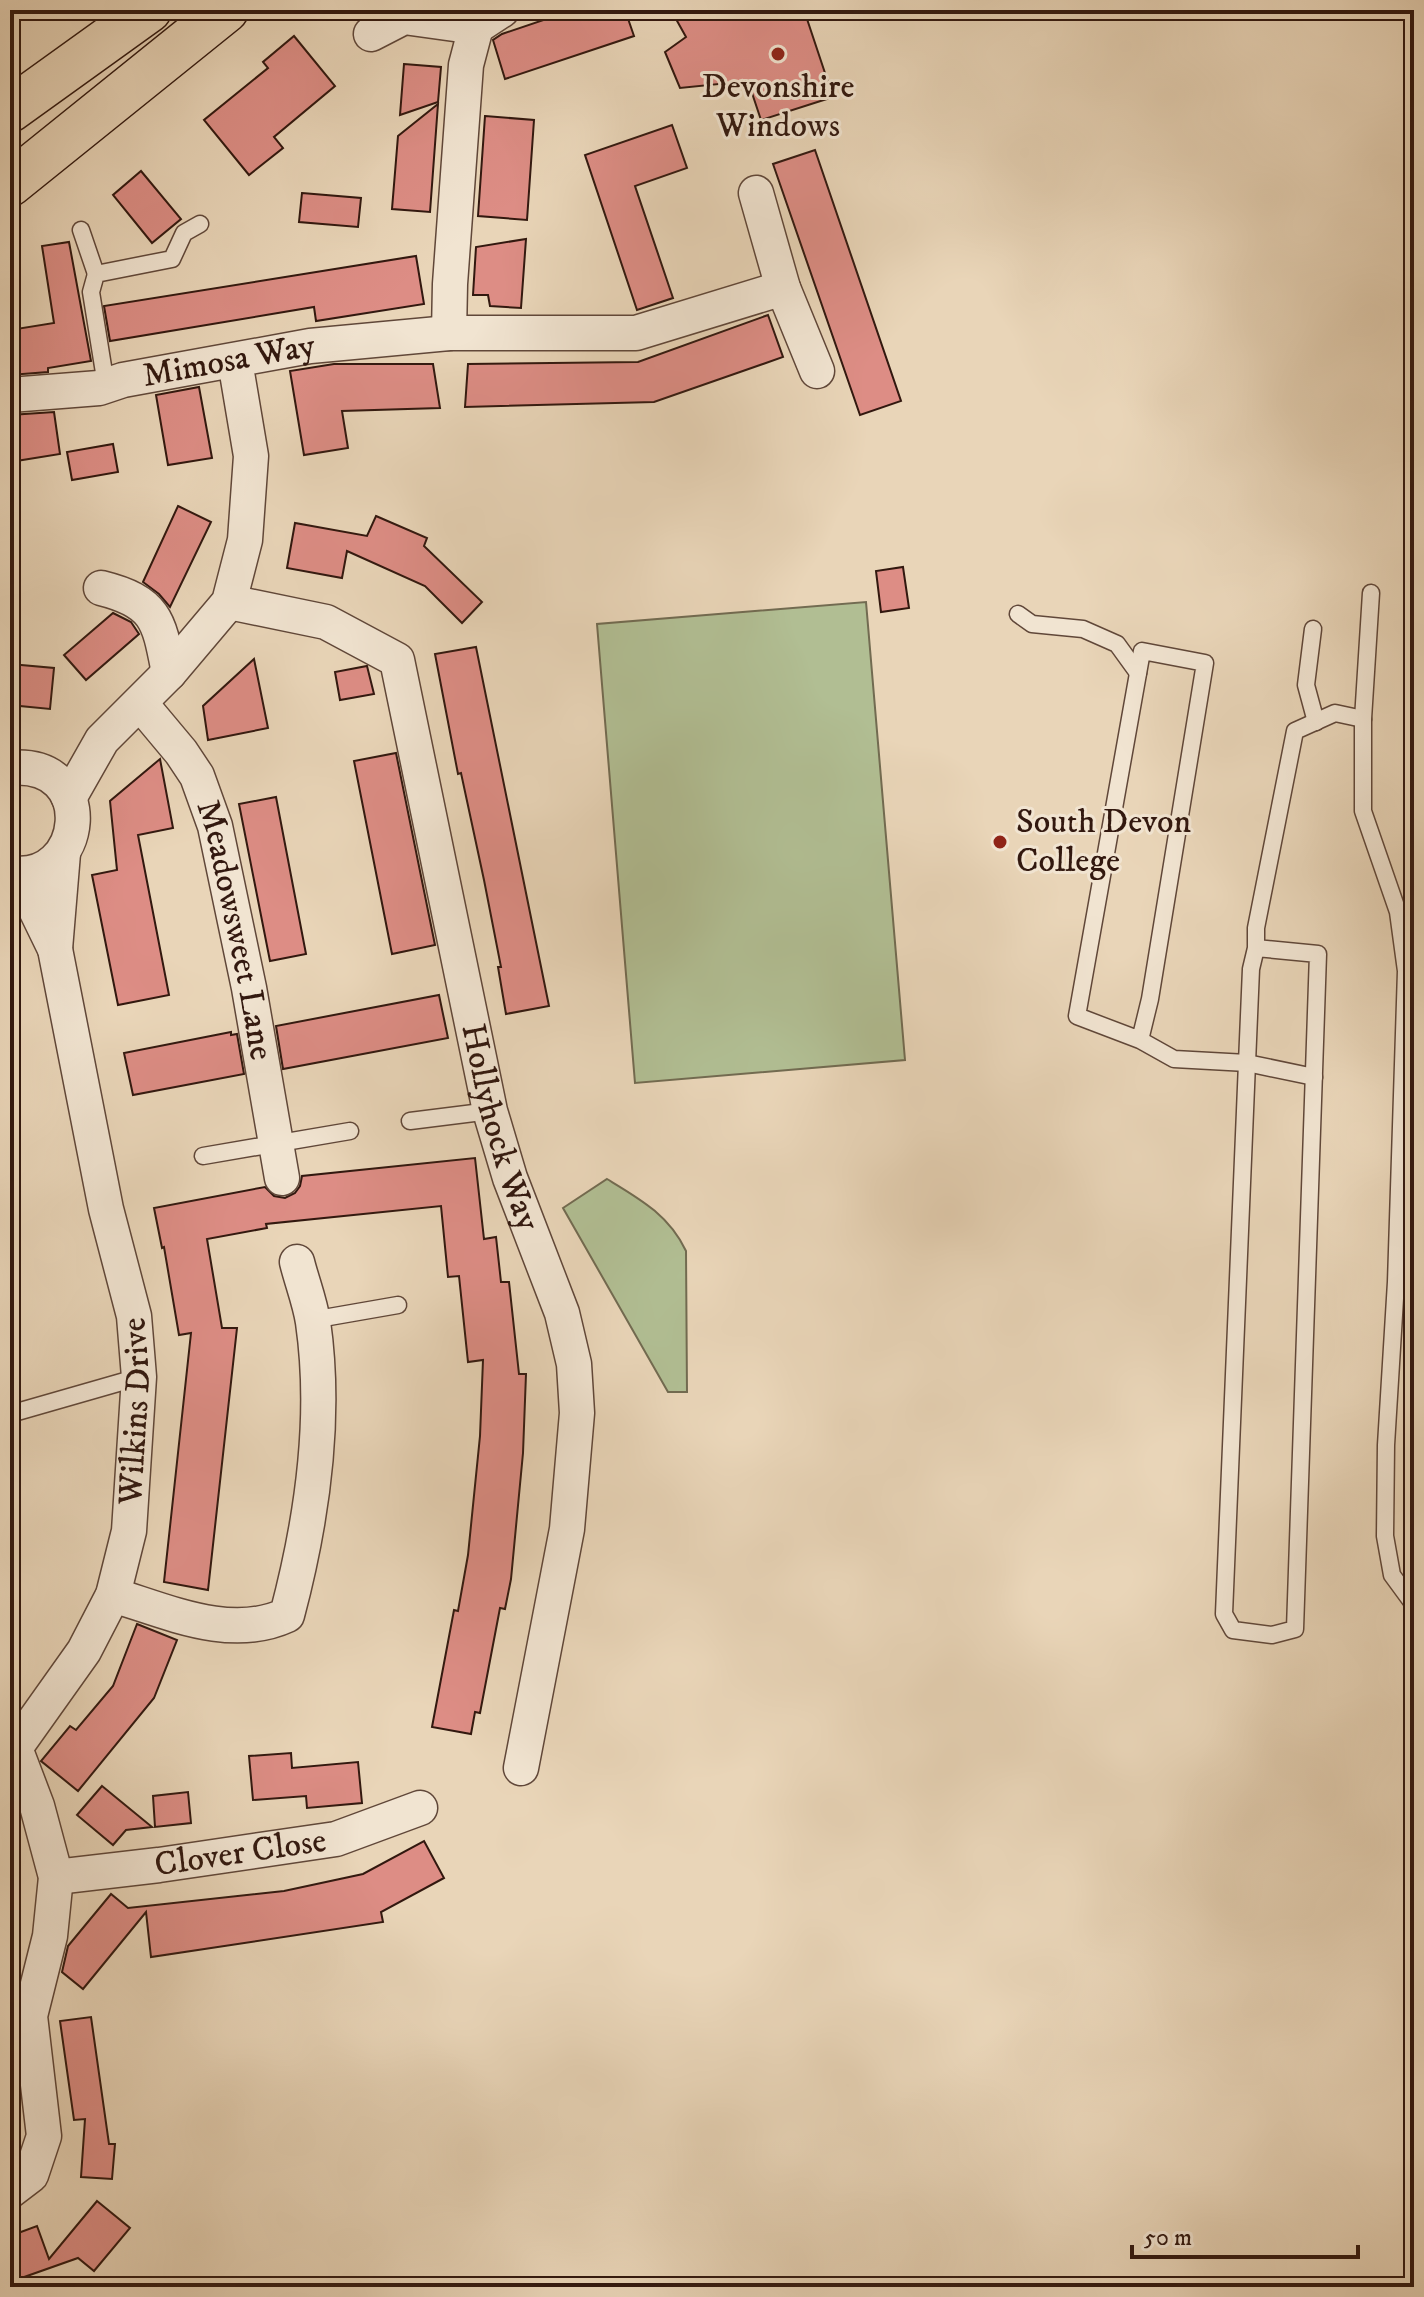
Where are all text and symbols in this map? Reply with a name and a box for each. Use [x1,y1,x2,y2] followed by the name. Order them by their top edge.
[769,45,787,63] marker: Devonshire Windows
[701,66,855,147] place label: Devonshire Windows
[139,324,319,397] street label: Mimosa Way
[186,794,282,1063] street label: Meadowsweet Lane
[1016,801,1192,882] place label: South Devon College
[991,833,1009,851] marker: South Devon College
[452,1020,549,1237] street label: Hollyhock Way
[110,1316,161,1507] street label: Wilkins Drive
[152,1820,329,1886] street label: Clover Close
[1132,2209,1358,2259] scale bar
[1144,2223,1192,2253] text: 50 m

